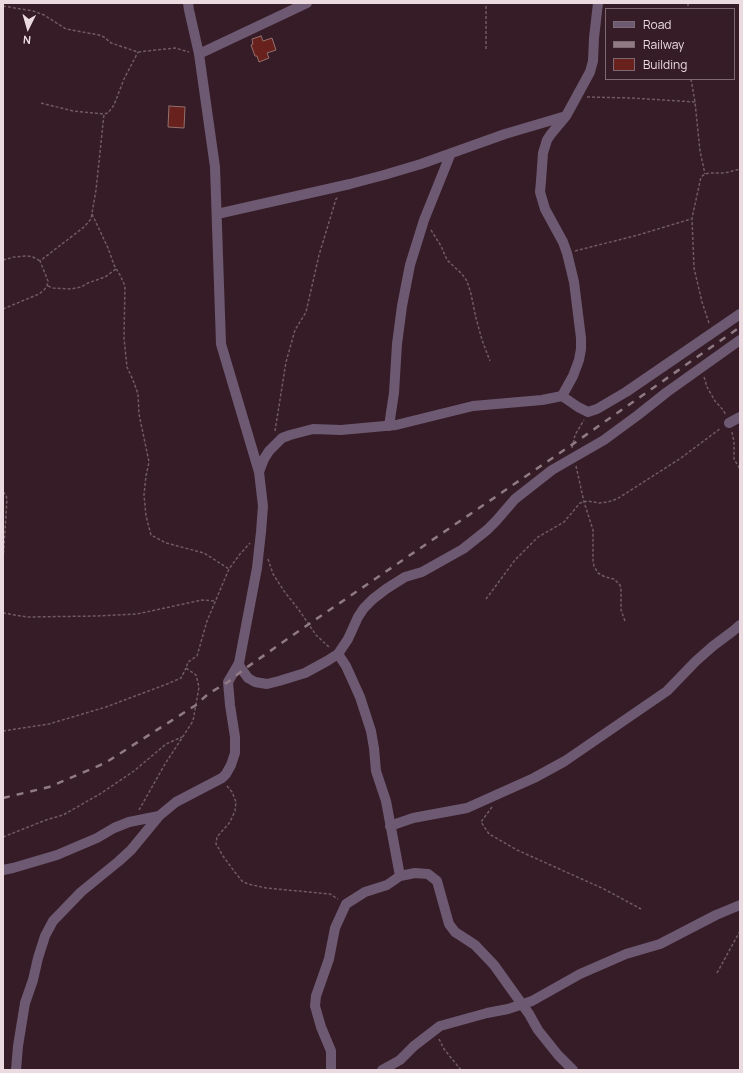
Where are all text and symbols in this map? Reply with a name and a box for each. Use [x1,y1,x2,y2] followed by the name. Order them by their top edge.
[8,8,48,48] north arrow
[605,8,735,80] legend
[643,16,671,33] text: Road
[22,33,32,48] text: N
[643,36,684,53] text: Railway
[643,56,687,73] text: Building

